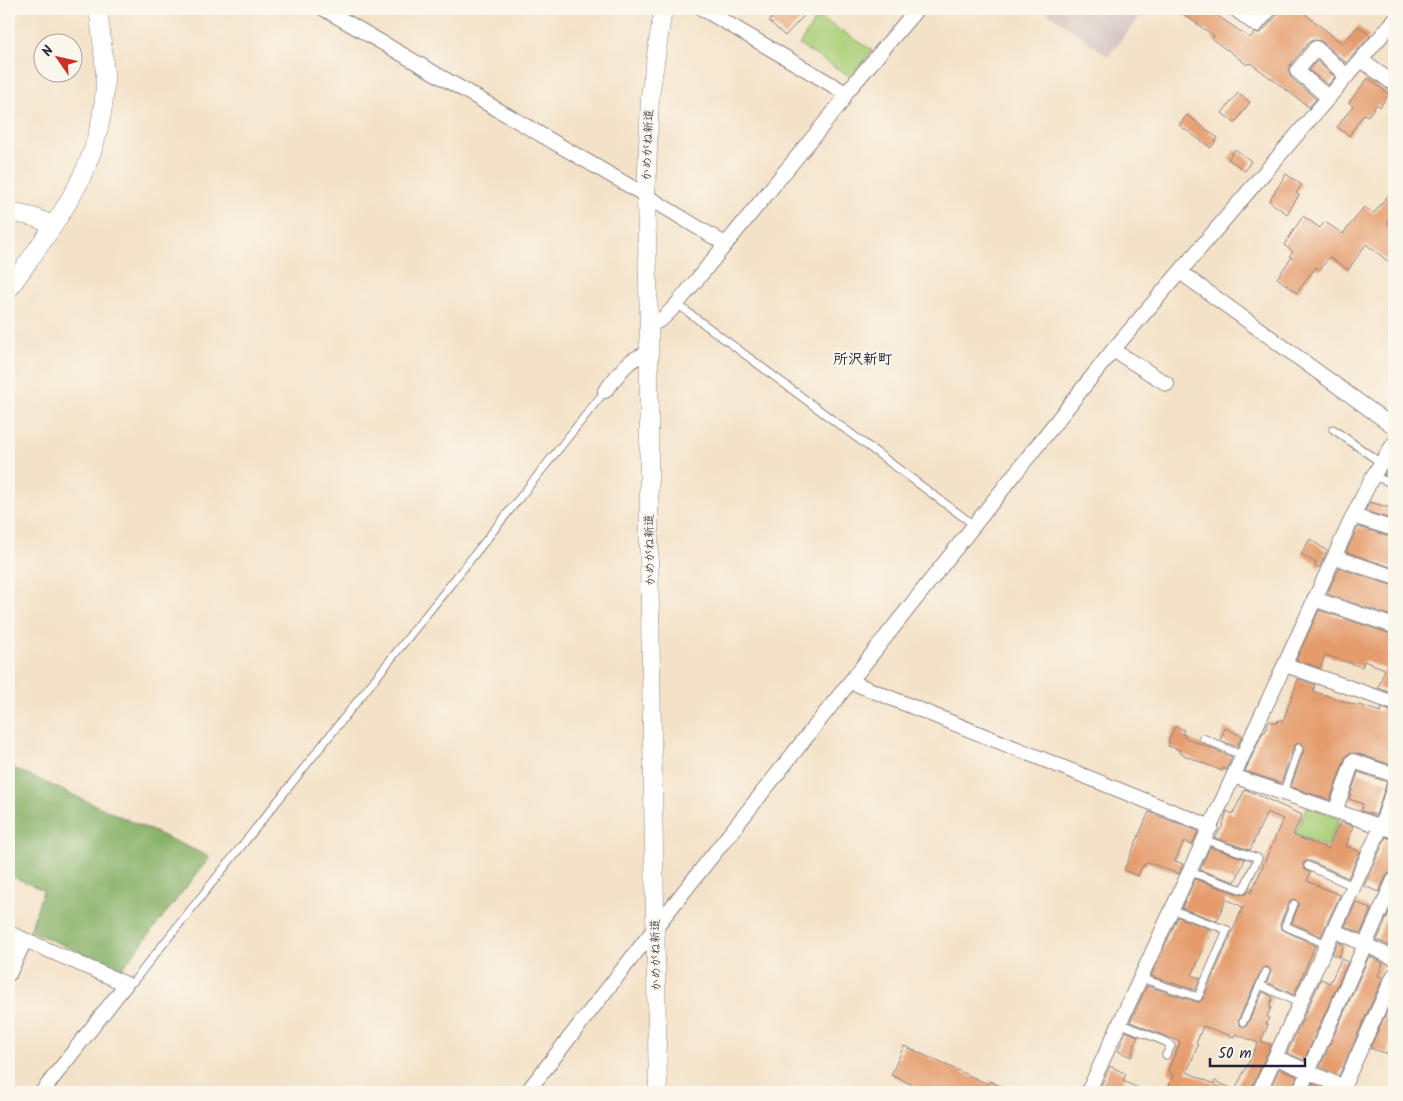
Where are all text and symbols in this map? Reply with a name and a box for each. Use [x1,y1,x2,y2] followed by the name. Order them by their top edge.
[32,32,82,82] north arrow
[36,41,60,61] text: N
[637,109,659,181] street label: かめがね新道
[833,348,893,372] district label: 所沢新町
[640,514,660,586] street label: かめがね新道
[646,919,666,991] street label: かめがね新道
[1210,1036,1306,1068] scale bar
[1218,1042,1252,1066] text: 50 m

